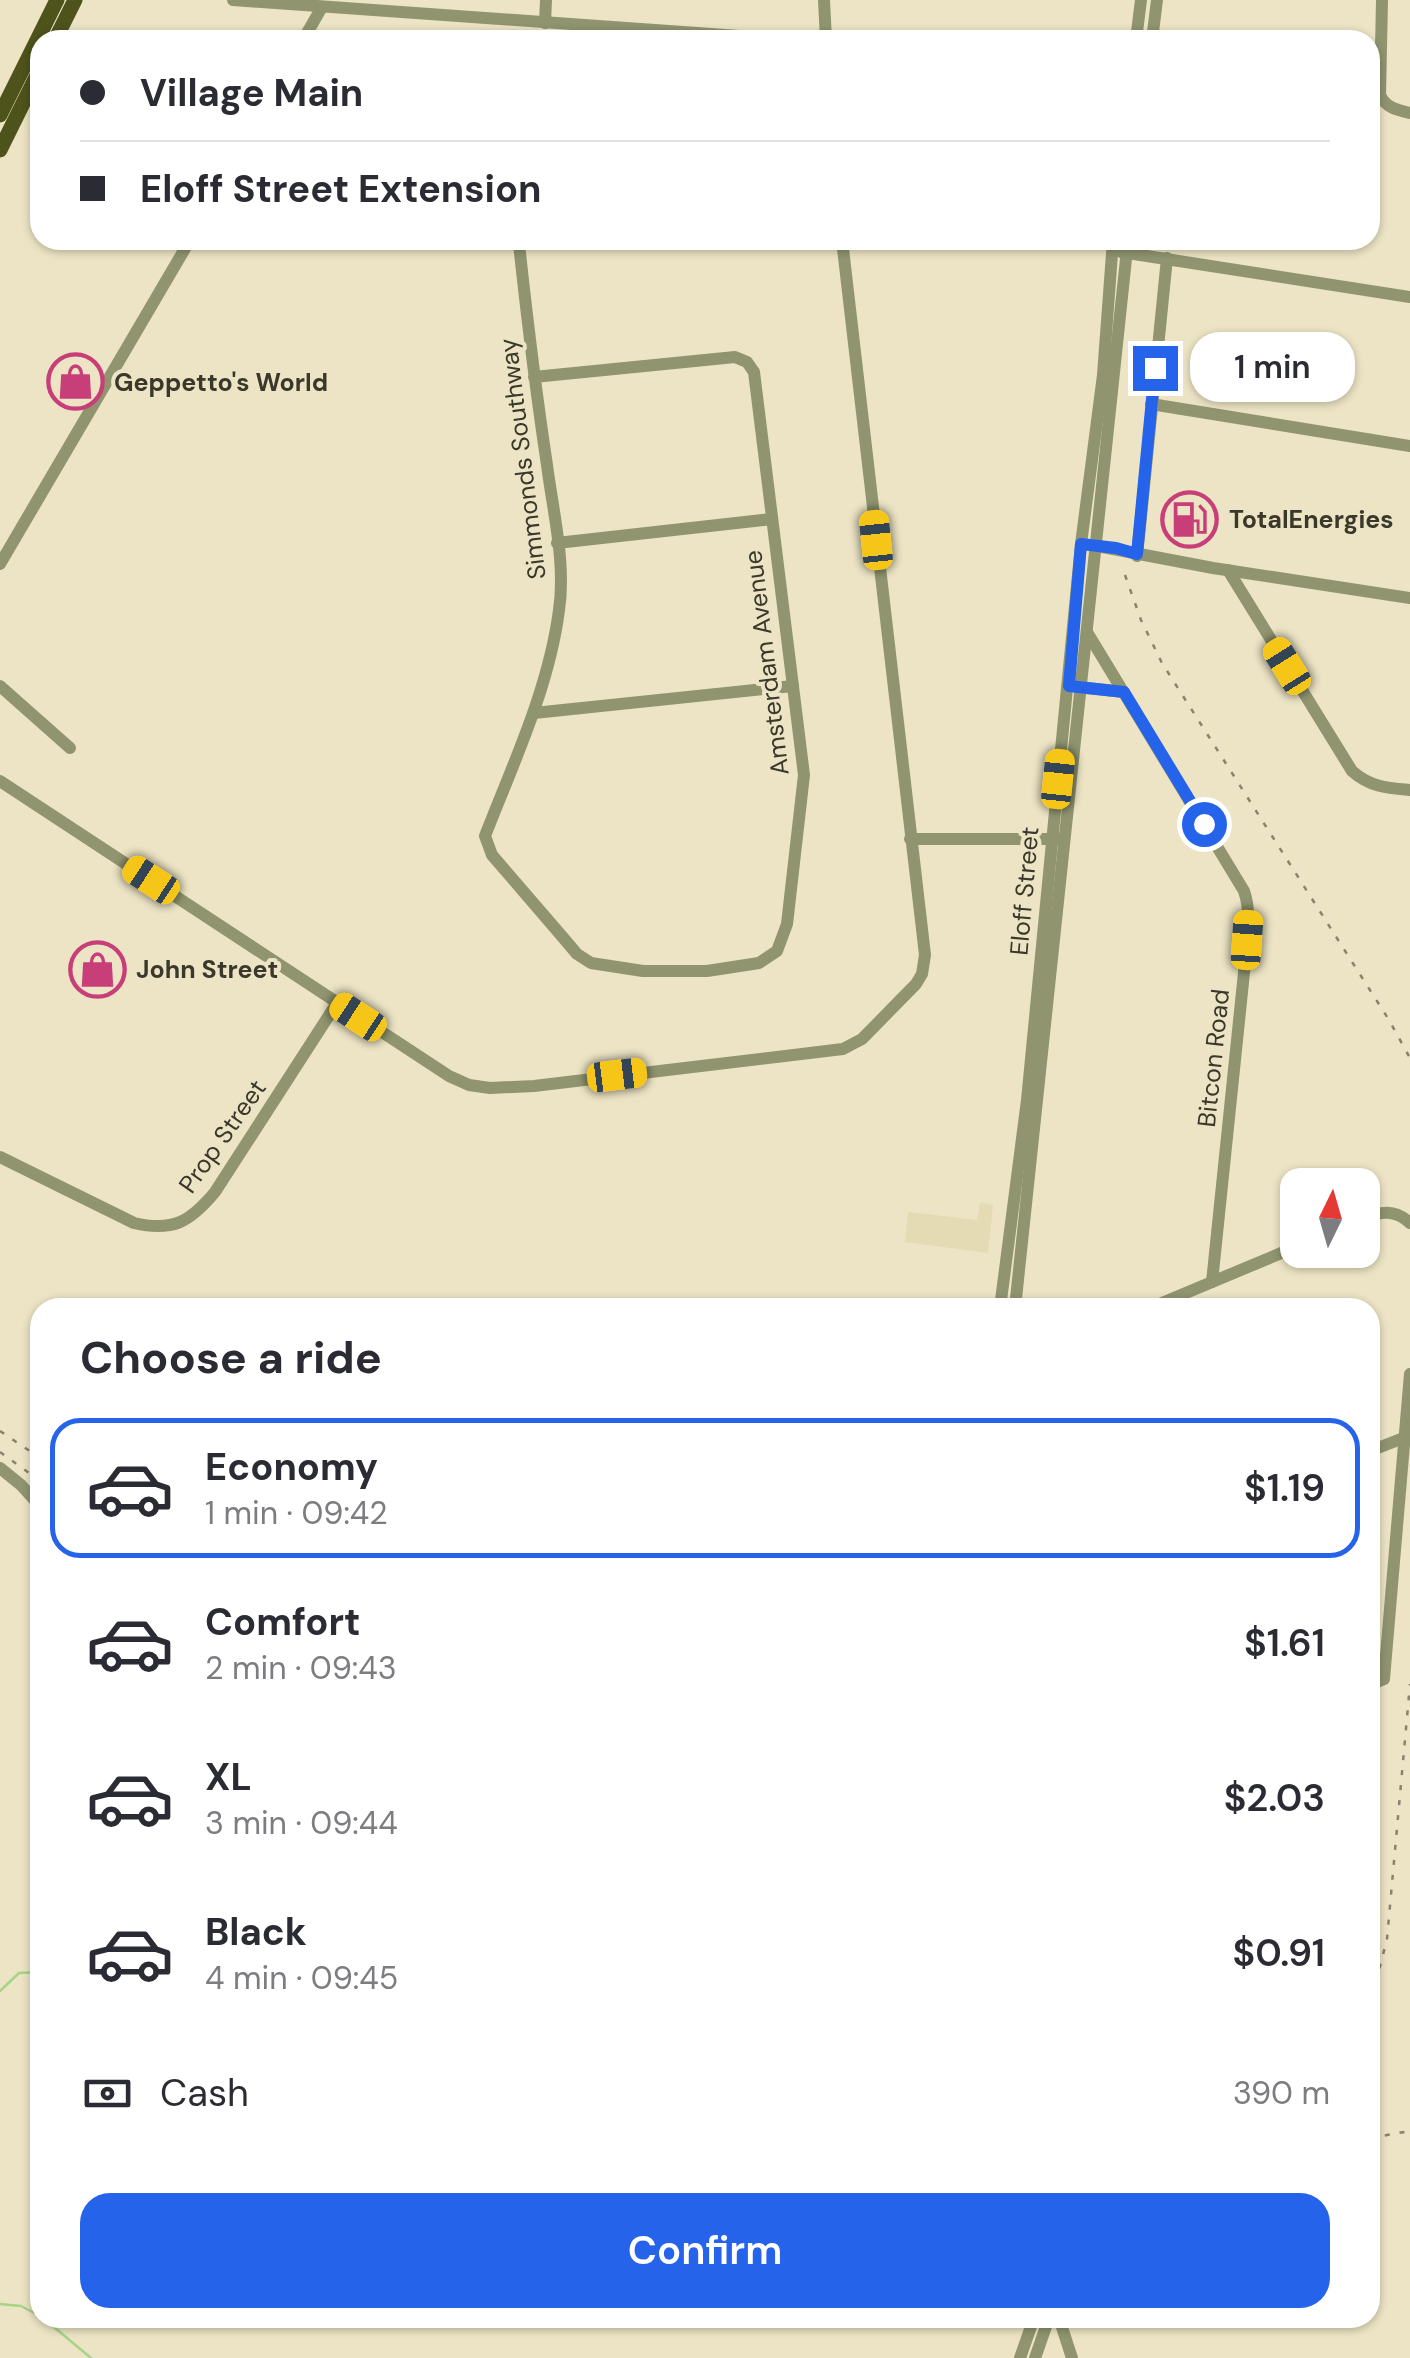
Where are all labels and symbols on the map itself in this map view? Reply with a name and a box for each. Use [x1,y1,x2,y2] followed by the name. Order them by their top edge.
[1190,333,1355,403] callout: 1 min
[491,336,554,581] street label: Simmonds Southway
[1133,346,1178,391] route end
[45,352,105,412] shop icon: Geppetto's World
[114,366,328,399] place label: Geppetto's World
[1160,489,1220,549] fuel station icon: TotalEnergies
[1229,503,1394,536] place label: TotalEnergies
[858,509,894,571] car
[736,549,797,777] street label: Amsterdam Avenue
[1258,633,1316,699] car
[1040,748,1076,810] car
[1182,802,1227,847] route start
[1002,825,1047,957] street label: Eloff Street
[118,851,184,909] car
[1230,909,1264,971] car
[67,939,127,999] shop icon: John Street
[136,953,278,986] place label: John Street
[1190,987,1237,1129] street label: Bitcon Road
[325,988,391,1046] car
[585,1056,649,1094] car
[171,1073,274,1200] street label: Prop Street
[1280,1168,1380,1268] north arrow

